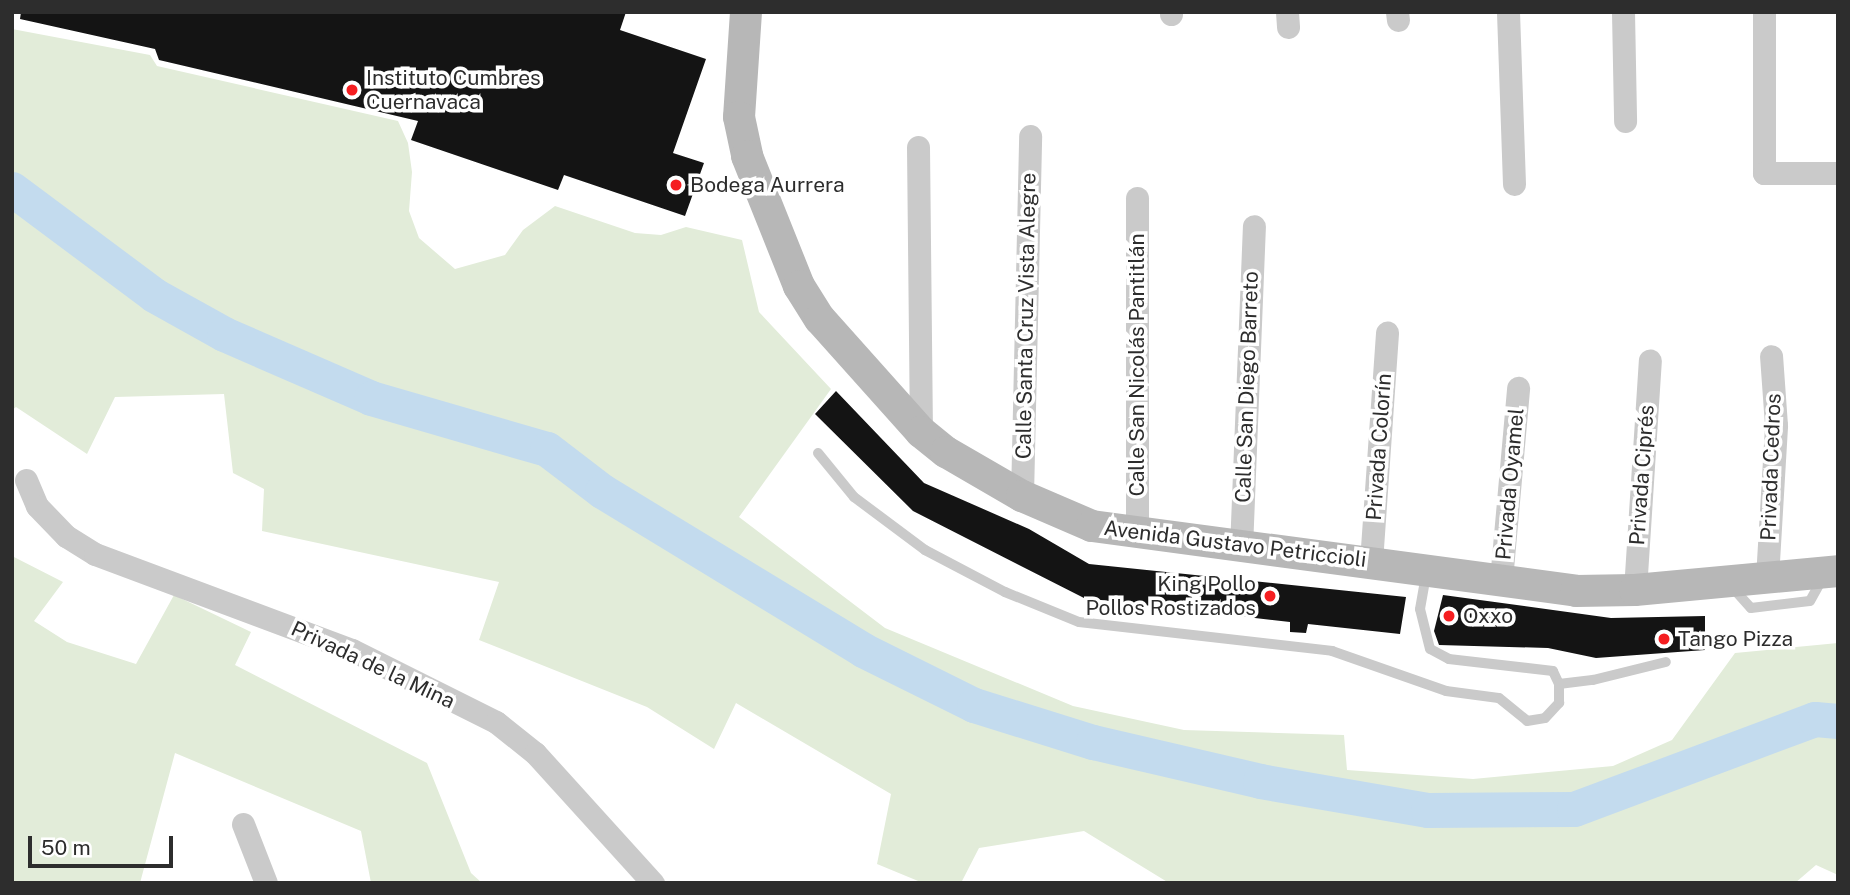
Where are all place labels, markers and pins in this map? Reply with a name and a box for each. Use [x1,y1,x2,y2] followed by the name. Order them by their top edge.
[366,65,541,115] place label: Instituto Cumbres Cuernavaca
[344,82,360,98] marker: Instituto Cumbres Cuernavaca
[690,172,845,198] place label: Bodega Aurrera
[668,177,684,193] marker: Bodega Aurrera
[1085,571,1256,621] place label: King Pollo Pollos Rostizados
[1262,588,1278,604] marker: King Pollo Pollos Rostizados
[1463,603,1513,629] place label: Oxxo
[1441,608,1457,624] marker: Oxxo
[1678,626,1793,652] place label: Tango Pizza
[1656,631,1672,647] marker: Tango Pizza

